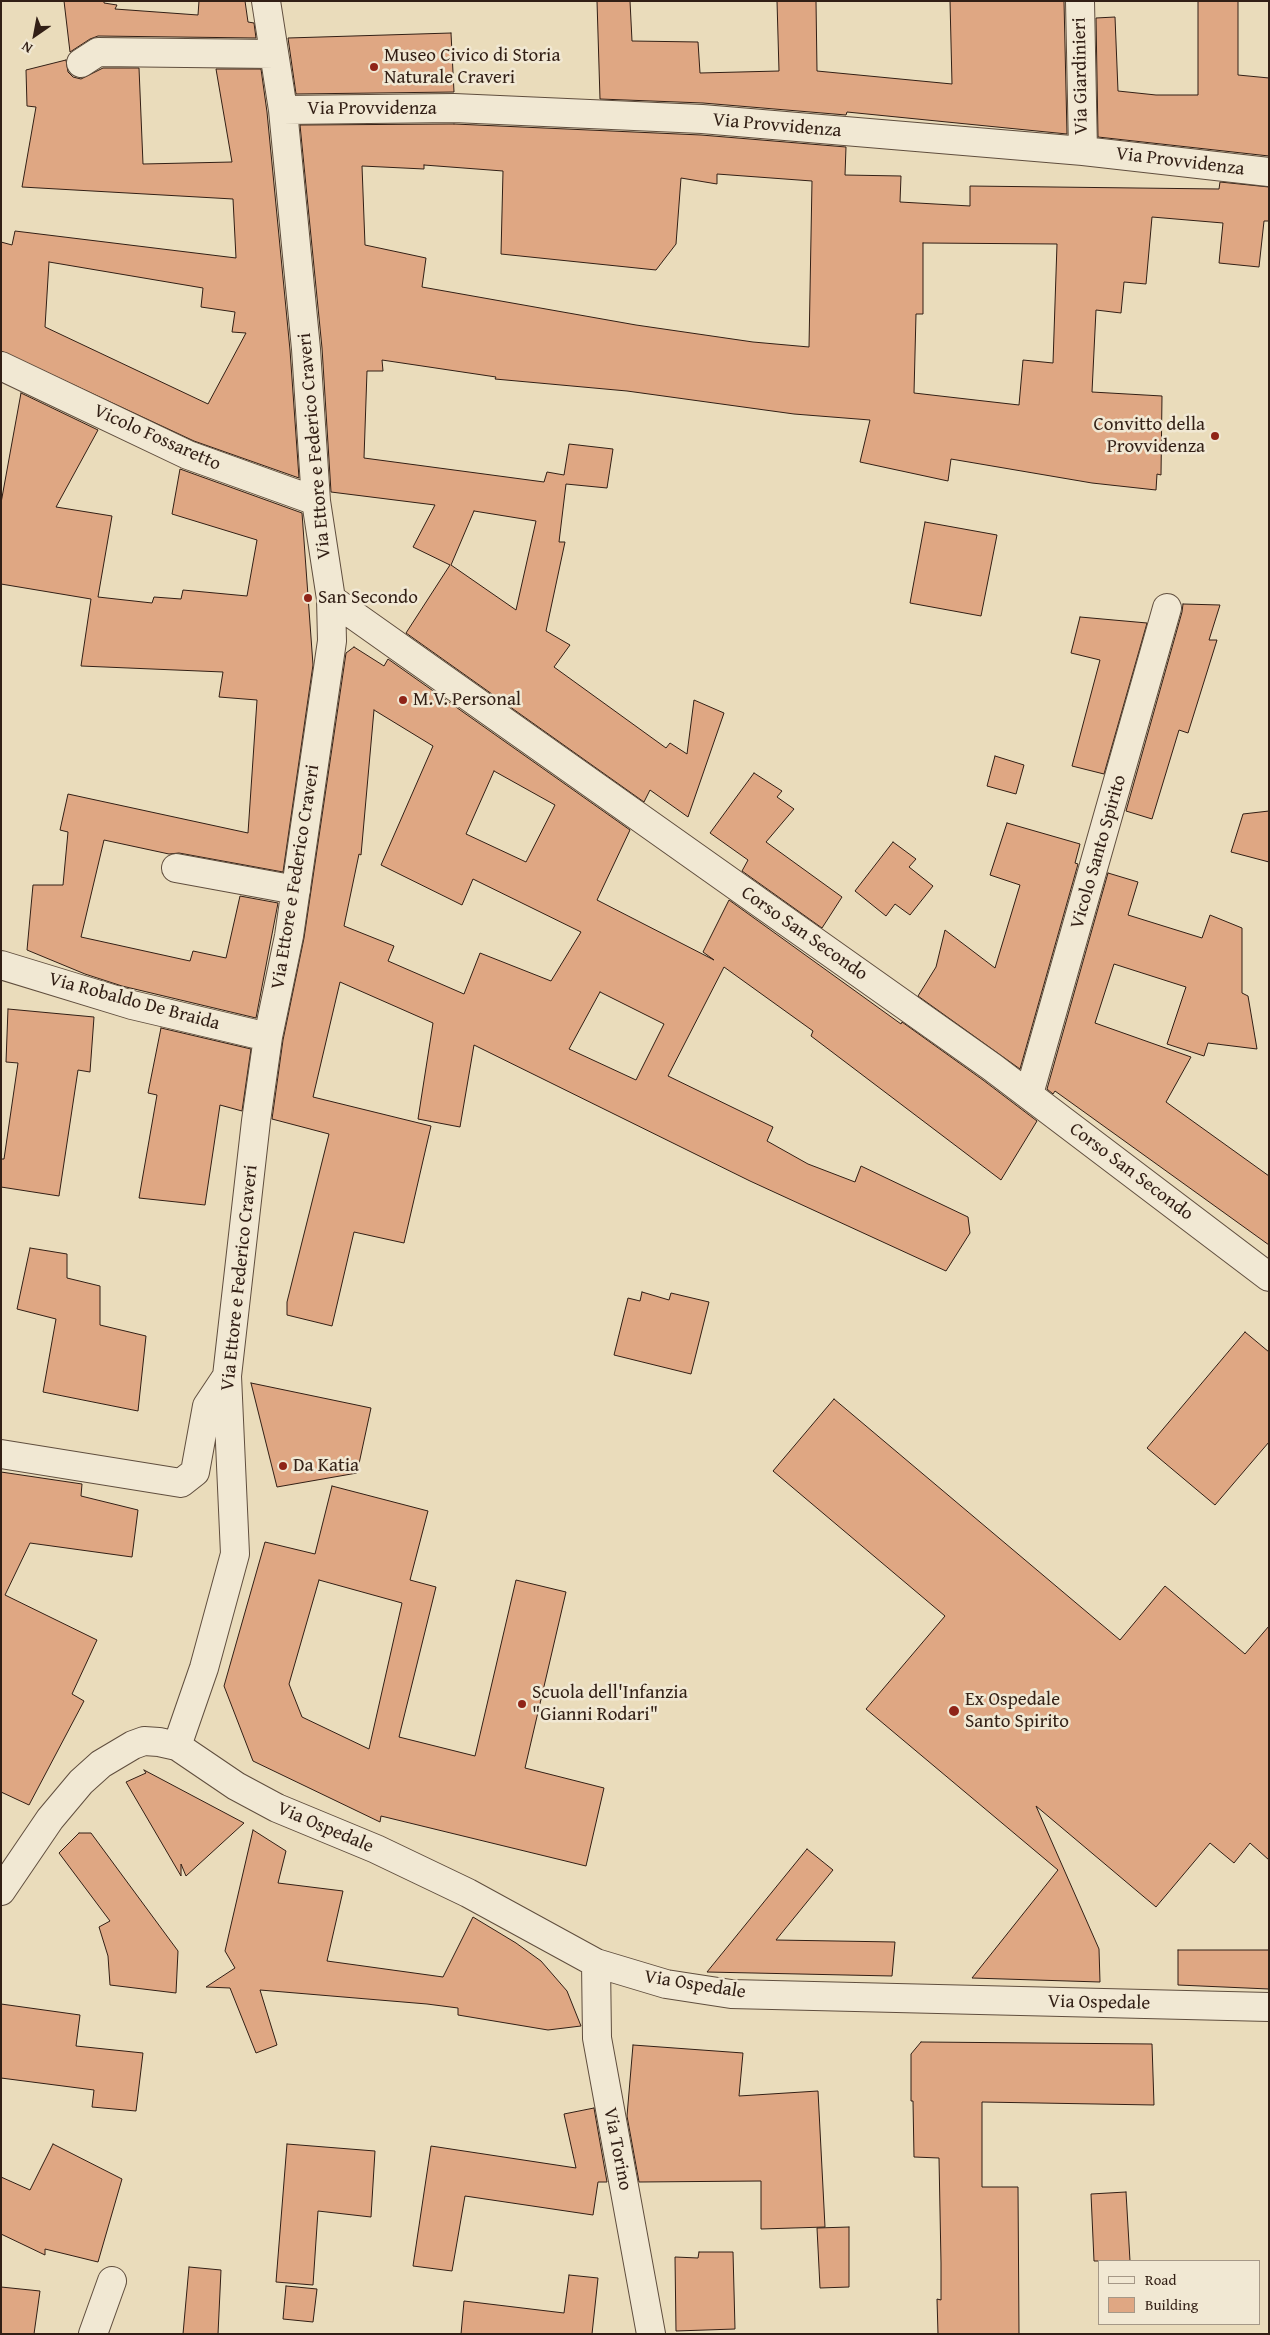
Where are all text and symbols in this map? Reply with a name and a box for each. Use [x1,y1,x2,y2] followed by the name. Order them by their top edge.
[10,10,60,60] north arrow
[1069,17,1093,135] street label: Via Giardinieri
[17,37,36,59] text: N
[384,45,560,89] place label: Museo Civico di Storia Naturale Craveri
[368,61,380,73] marker: Museo Civico di Storia Naturale Craveri
[307,98,437,120] street label: Via Provvidenza
[712,109,842,143] street label: Via Provvidenza
[1114,143,1246,181] street label: Via Provvidenza
[294,332,336,560] street label: Via Ettore e Federico Craveri
[90,400,224,476] street label: Vicolo Fossaretto
[1094,414,1205,458] place label: Convitto della Provvidenza
[1209,430,1221,442] marker: Convitto della Provvidenza
[318,587,418,609] place label: San Secondo
[302,592,314,604] marker: San Secondo
[413,689,521,711] place label: M.V. Personal
[397,694,409,706] marker: M.V. Personal
[267,763,325,991] street label: Via Ettore e Federico Craveri
[1066,772,1132,932] street label: Vicolo Santo Spirito
[736,882,872,986] street label: Corso San Secondo
[46,968,222,1036] street label: Via Robaldo De Braida
[1065,1118,1197,1226] street label: Corso San Secondo
[217,1164,263,1392] street label: Via Ettore e Federico Craveri
[293,1455,359,1477] place label: Da Katia
[277,1460,289,1472] marker: Da Katia
[532,1682,688,1726] place label: Scuola dell'Infanzia "Gianni Rodari"
[965,1689,1069,1733] place label: Ex Ospedale Santo Spirito
[516,1698,528,1710] marker: Scuola dell'Infanzia "Gianni Rodari"
[947,1704,961,1718] marker: Ex Ospedale Santo Spirito
[273,1797,377,1859] street label: Via Ospedale
[643,1966,747,2004] street label: Via Ospedale
[1048,1991,1150,2015] street label: Via Ospedale
[598,2106,636,2192] street label: Via Torino
[1098,2260,1260,2325] legend
[1145,2269,1176,2290] text: Road
[1145,2294,1198,2315] text: Building

